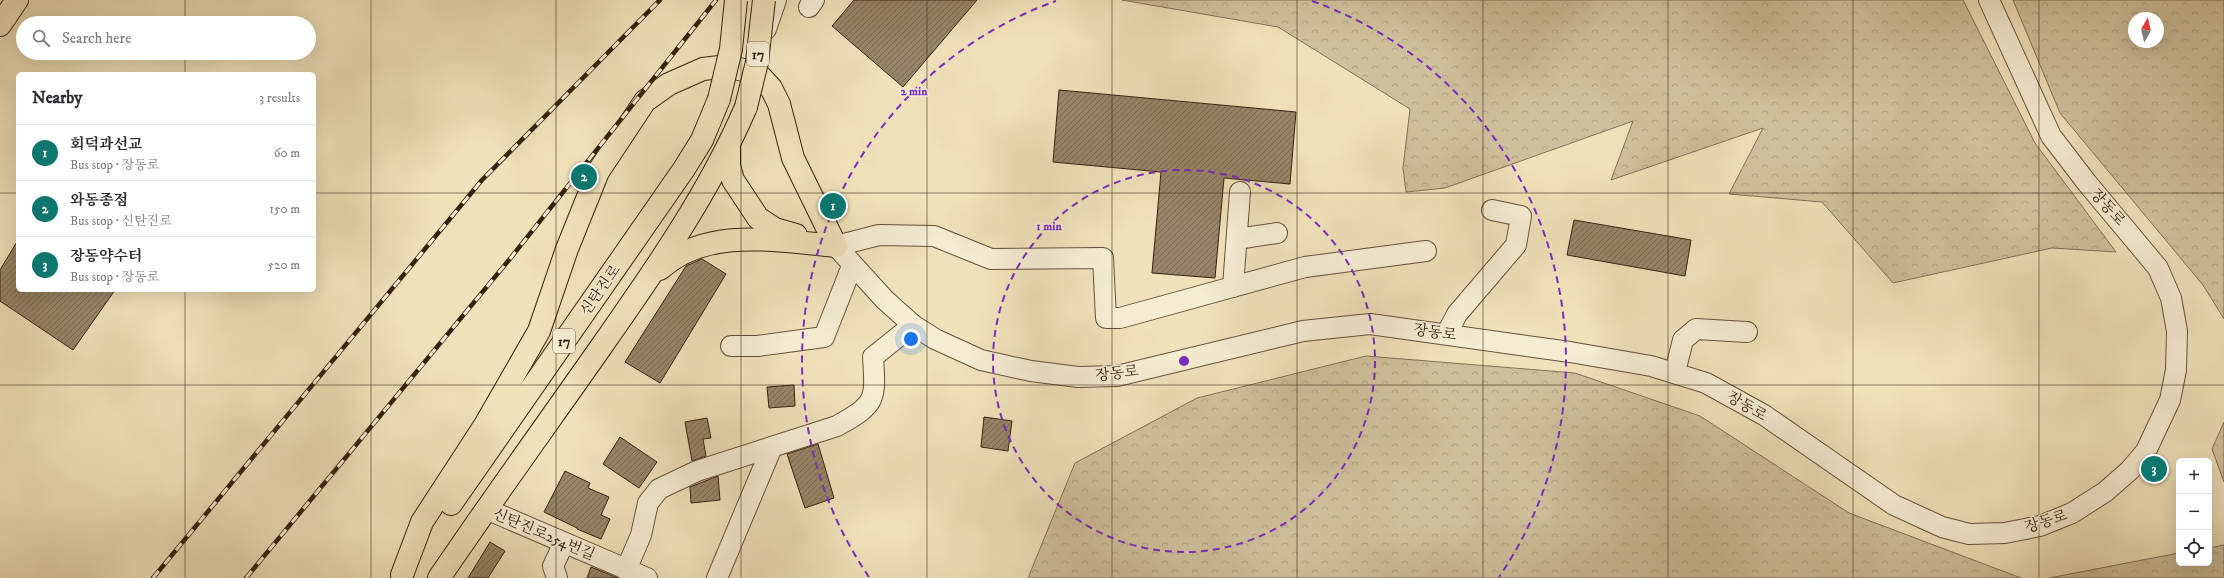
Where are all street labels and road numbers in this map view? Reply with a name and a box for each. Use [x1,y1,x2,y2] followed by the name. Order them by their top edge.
[747,42,769,66] road number: 17
[2086,185,2130,230] street label: 장동로
[576,261,625,319] street label: 신탄진로
[1412,320,1458,345] street label: 장동로
[553,329,575,353] road number: 17
[1094,361,1140,386] street label: 장동로
[1723,387,1771,426] street label: 장동로
[490,504,598,565] street label: 신탄진로254번길
[2023,506,2070,537] street label: 장동로

